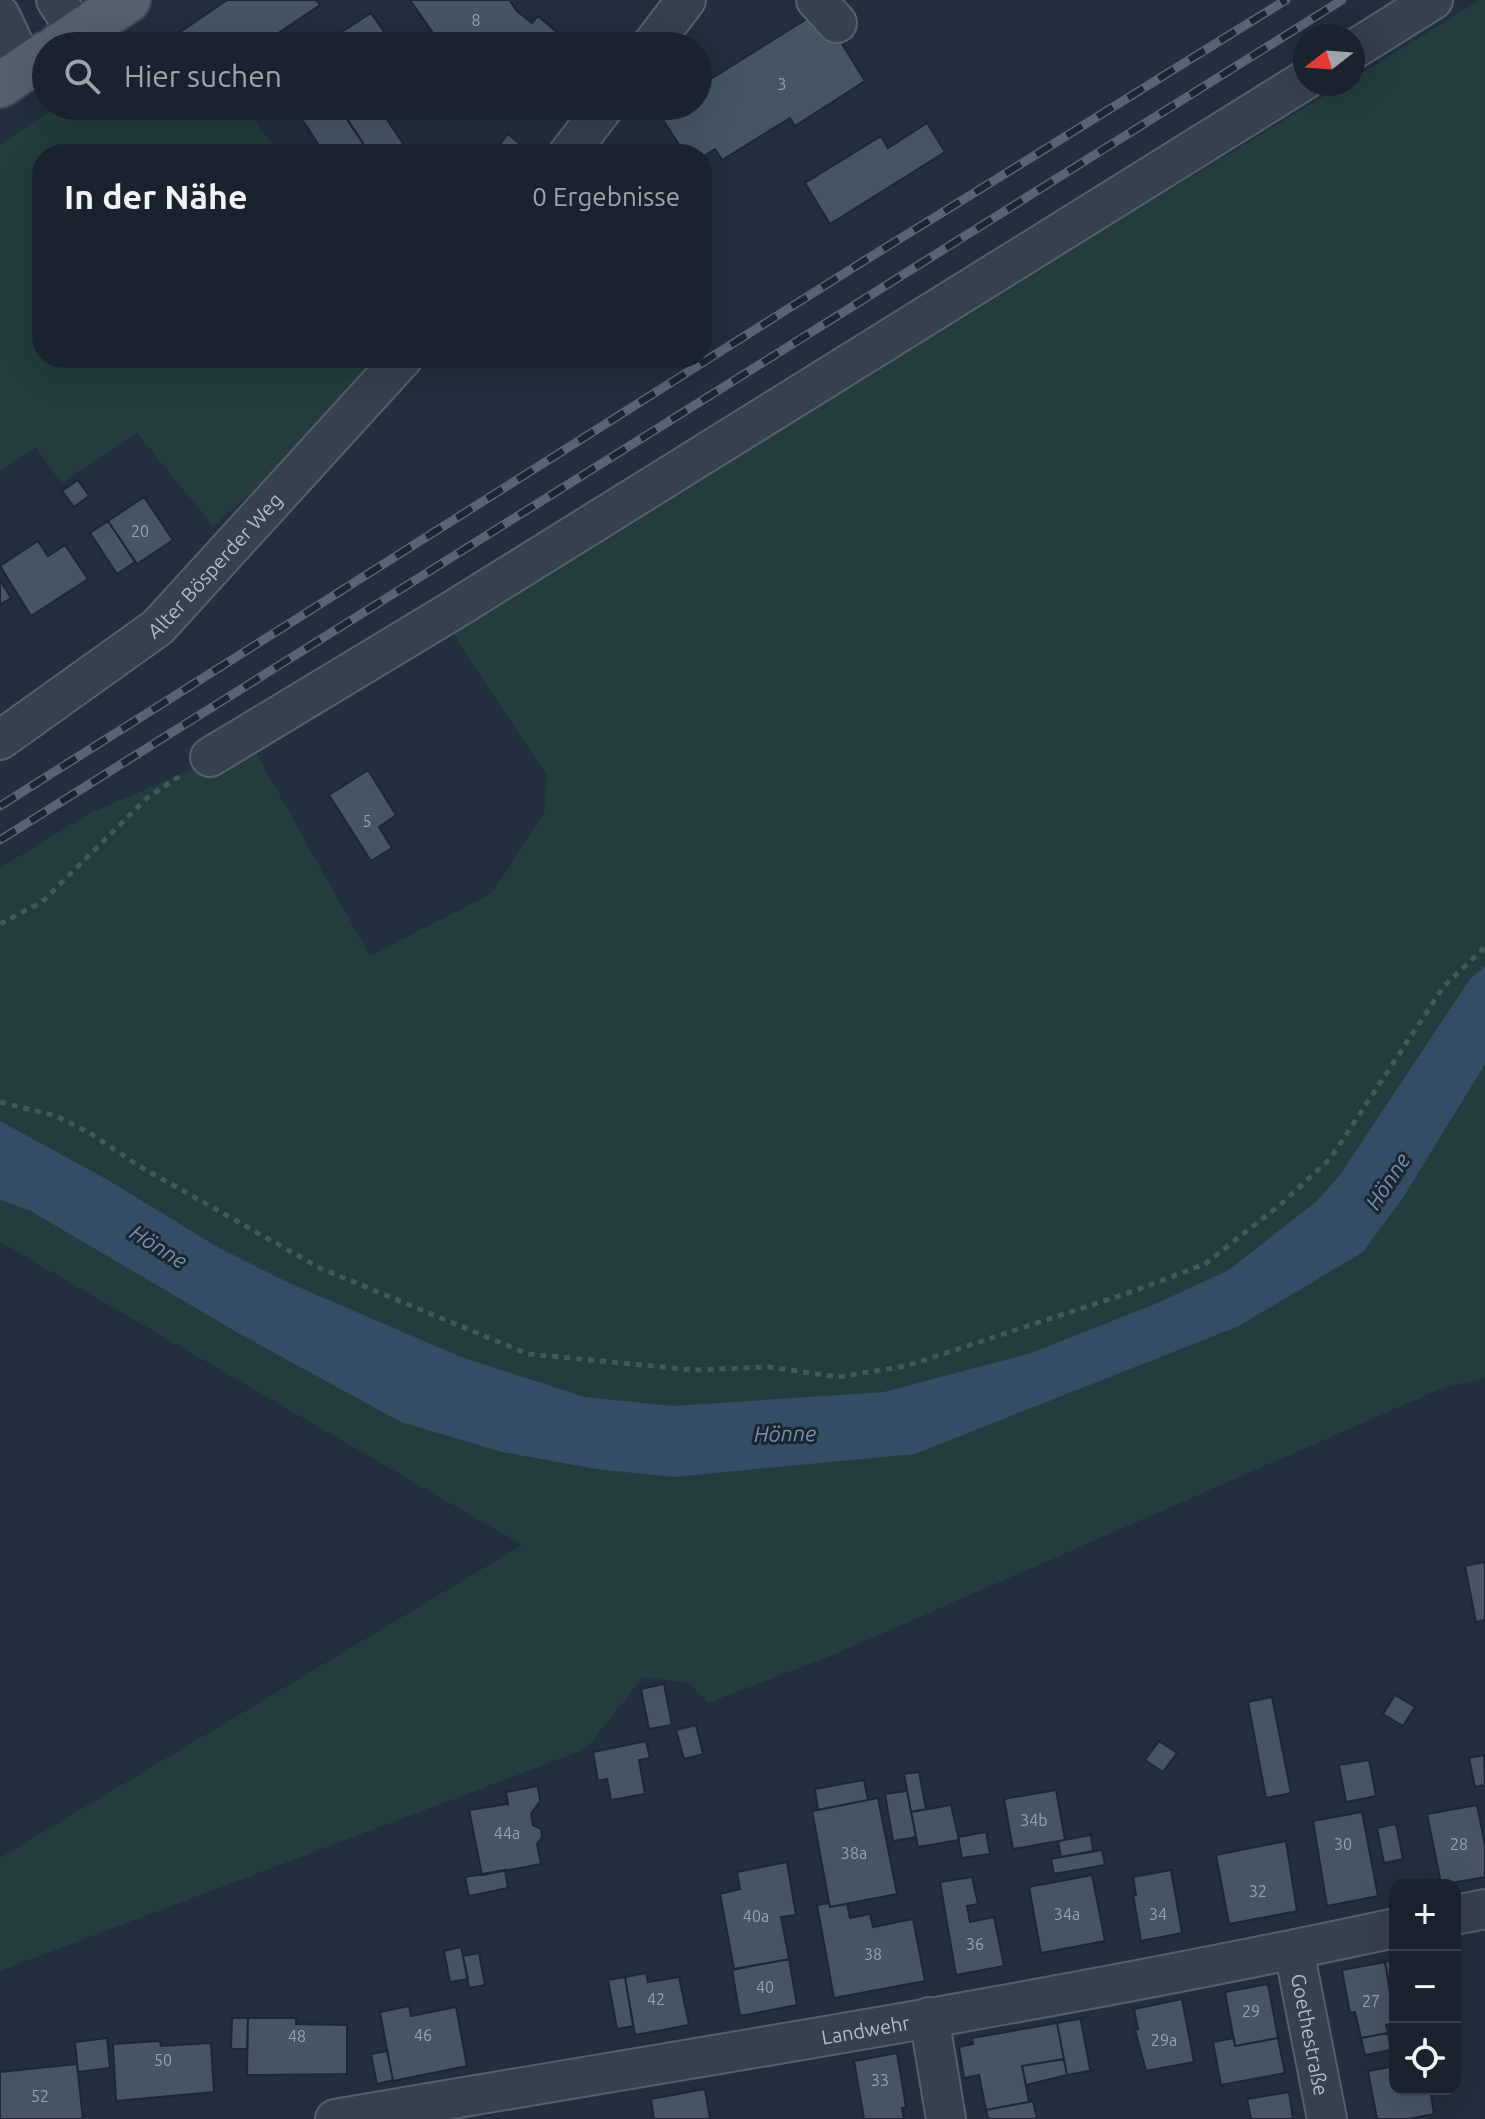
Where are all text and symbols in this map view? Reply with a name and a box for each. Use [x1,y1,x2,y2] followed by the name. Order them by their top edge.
[471,11,481,29] house number: 8
[1293,24,1365,96] north arrow
[32,32,712,120] search box
[60,54,104,98] icon: search
[124,59,282,93] text: Hier suchen
[777,75,787,93] house number: 3
[64,177,247,215] text: In der Nähe
[532,182,680,211] text: 0 Ergebnisse
[143,488,286,642] street label: Alter Bösperder Weg
[131,522,149,540] house number: 20
[362,812,372,830] house number: 5
[1360,1148,1414,1214] water label: Hönne
[126,1219,192,1273] water label: Hönne
[754,1420,816,1446] water label: Hönne
[1020,1811,1048,1829] house number: 34b
[494,1824,520,1842] house number: 44a
[1334,1835,1352,1853] house number: 30
[1450,1835,1468,1853] house number: 28
[841,1844,867,1862] house number: 38a
[1389,1879,1461,2095] map controls
[1389,1879,1461,1951] button: +
[1249,1882,1267,1900] house number: 32
[1054,1905,1080,1923] house number: 34a
[1149,1905,1167,1923] house number: 34
[743,1907,769,1925] house number: 40a
[966,1935,984,1953] house number: 36
[864,1945,882,1963] house number: 38
[1389,1951,1461,2023] button: −
[1287,1971,1334,2097] street label: Goethestraße
[756,1978,774,1996] house number: 40
[647,1990,665,2008] house number: 42
[1362,1992,1380,2010] house number: 27
[1242,2002,1260,2020] house number: 29
[820,2010,912,2048] street label: Landwehr
[1389,2023,1461,2095] button: locate
[414,2026,432,2044] house number: 46
[288,2027,306,2045] house number: 48
[1151,2031,1177,2049] house number: 29a
[154,2051,172,2069] house number: 50
[871,2071,889,2089] house number: 33
[31,2087,49,2105] house number: 52

